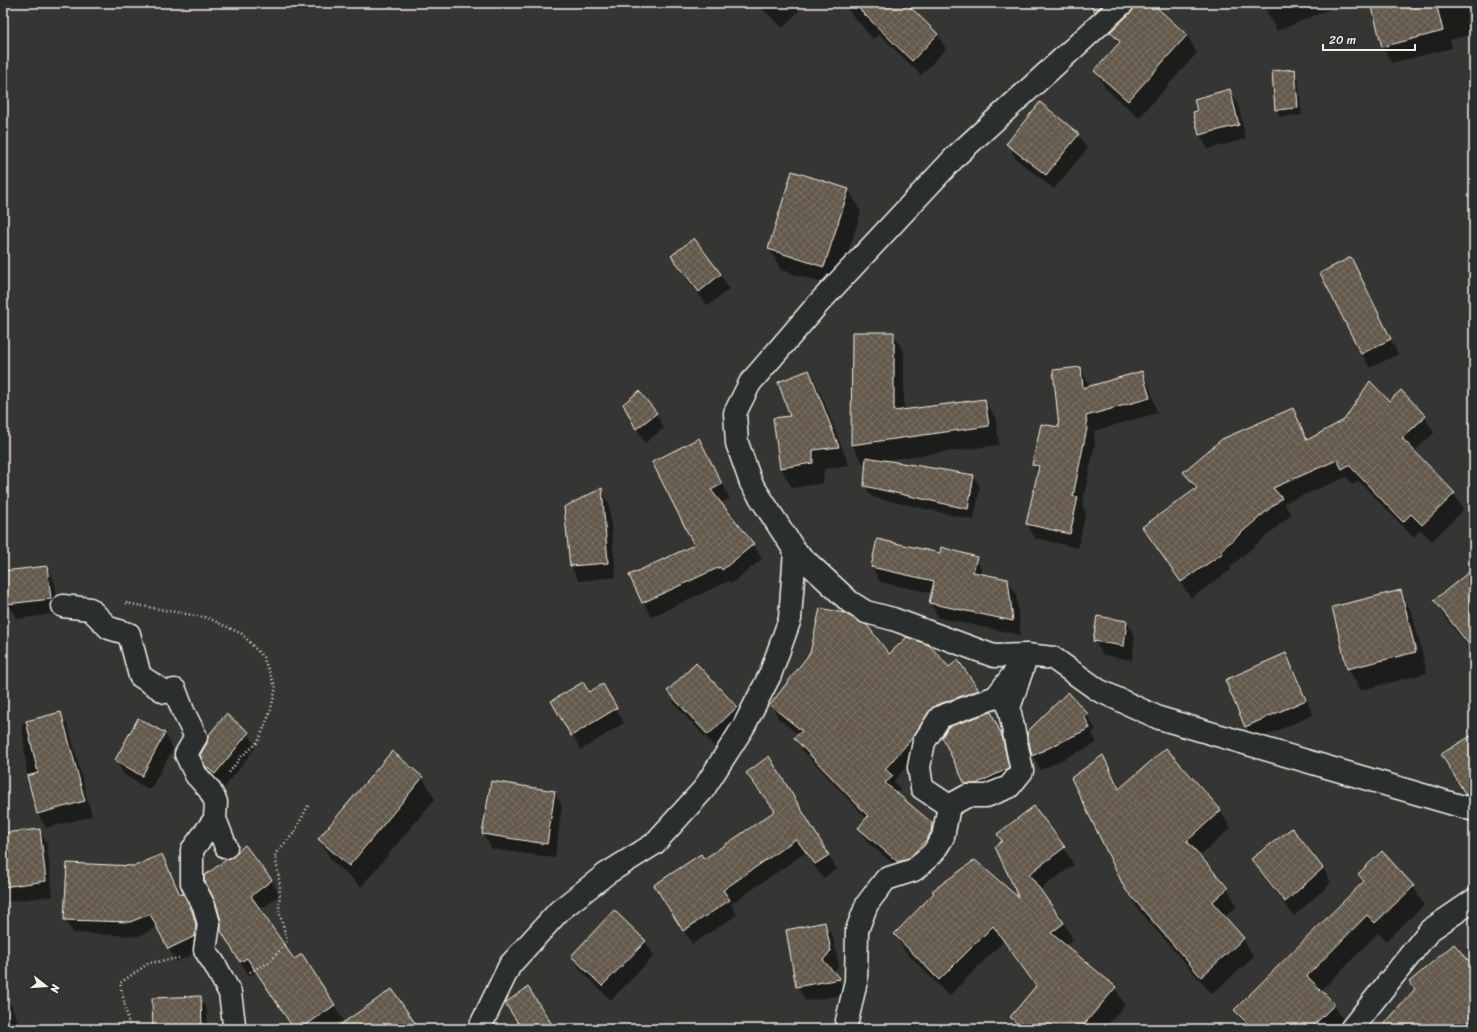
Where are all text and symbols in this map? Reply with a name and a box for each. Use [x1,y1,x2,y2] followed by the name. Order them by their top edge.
[1323,26,1415,52] scale bar
[1329,29,1356,51] text: 20 m
[26,966,66,1006] north arrow
[45,981,66,996] text: N

